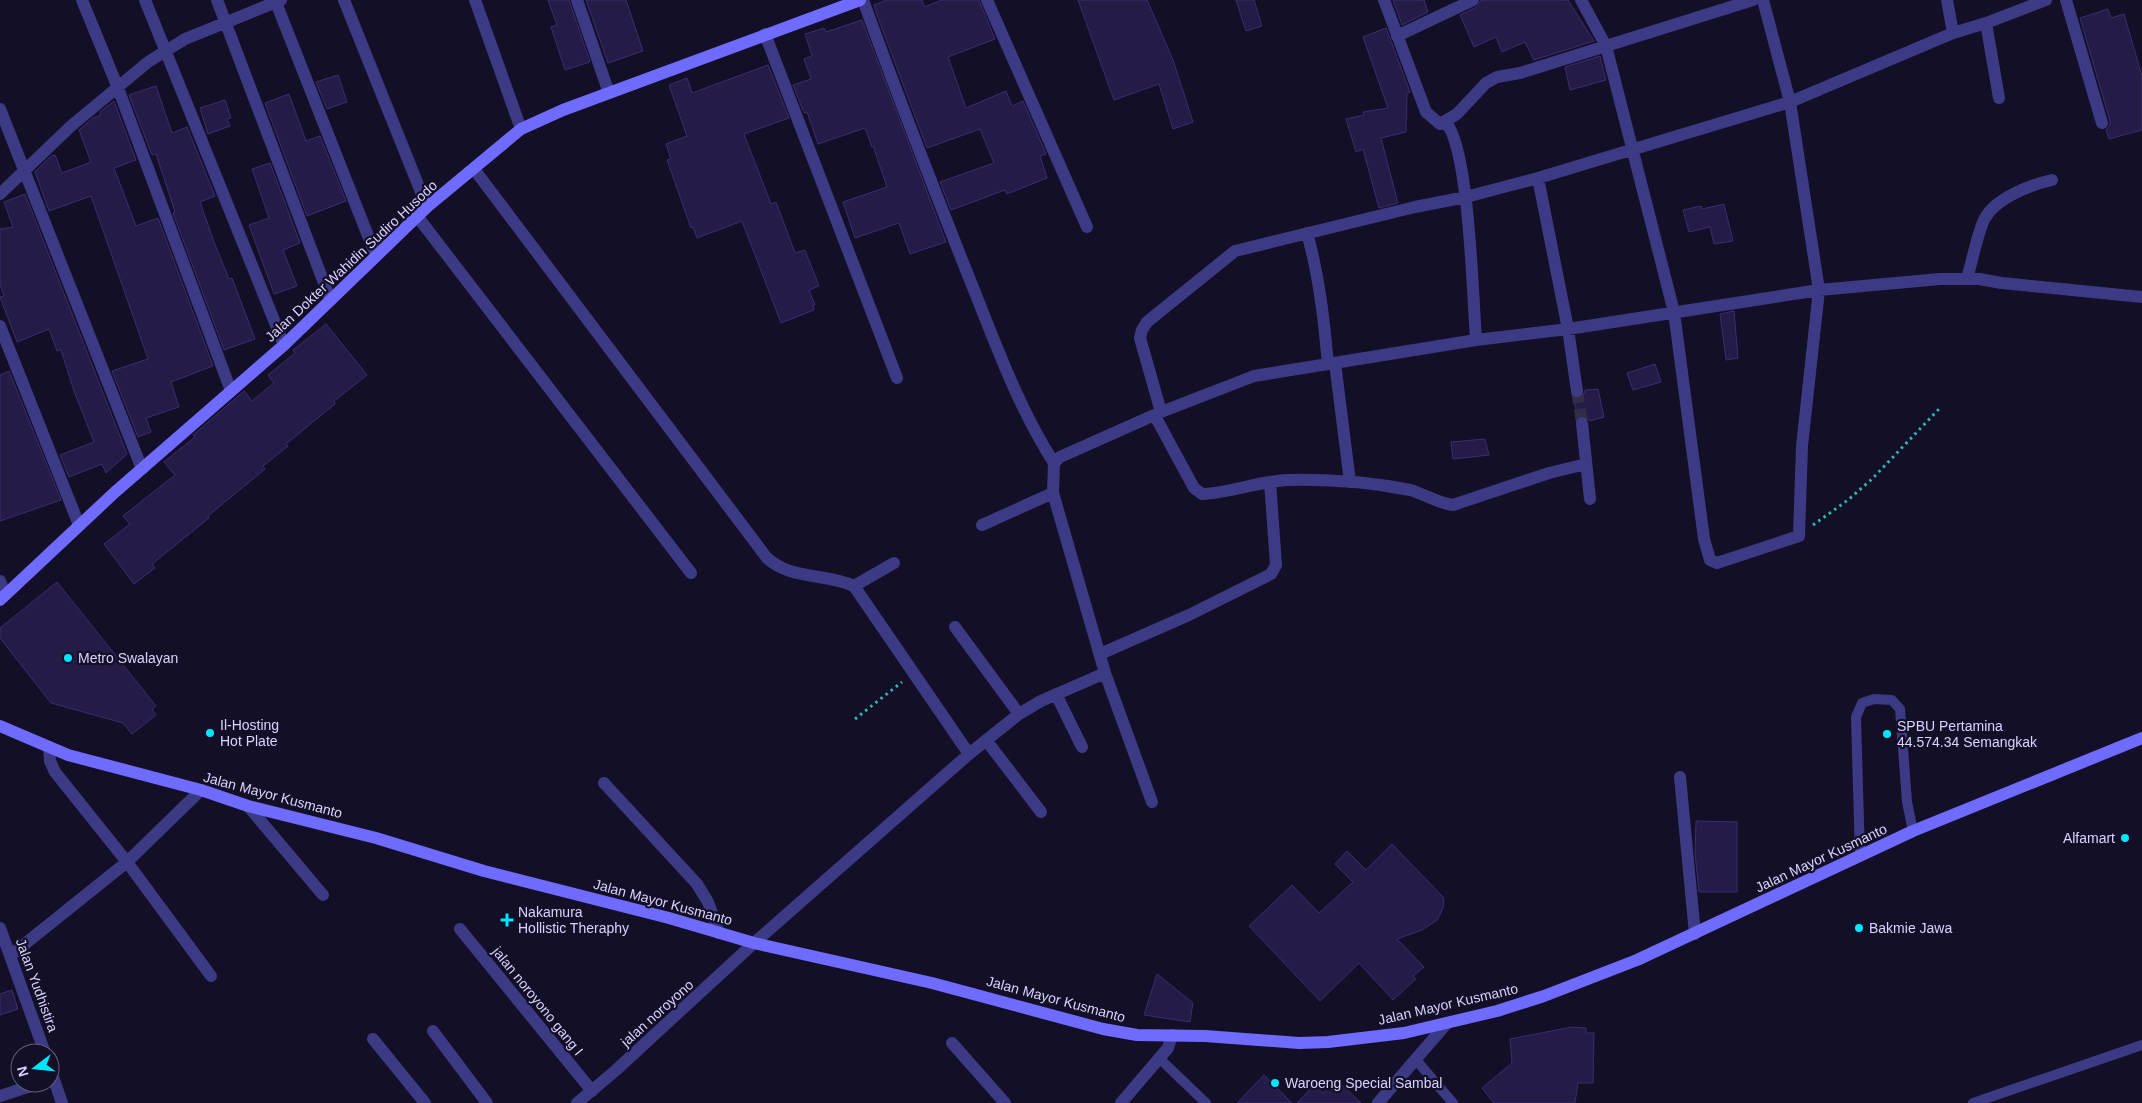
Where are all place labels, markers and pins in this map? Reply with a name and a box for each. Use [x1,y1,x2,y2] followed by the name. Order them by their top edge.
[78,650,178,666] place label: Metro Swalayan
[62,652,74,664] marker: Metro Swalayan
[220,717,279,749] place label: Il-Hosting Hot Plate
[1897,718,2038,750] place label: SPBU Pertamina 44.574.34 Semangkak
[204,727,216,739] marker: Il-Hosting Hot Plate
[1881,728,1893,740] marker: SPBU Pertamina 44.574.34 Semangkak
[2063,830,2115,846] place label: Alfamart
[2119,832,2131,844] marker: Alfamart
[518,904,629,936] place label: Nakamura Hollistic Theraphy
[500,913,514,927] marker: Nakamura Hollistic Theraphy
[1869,920,1952,936] place label: Bakmie Jawa
[1853,922,1865,934] marker: Bakmie Jawa
[1285,1075,1442,1091] place label: Waroeng Special Sambal
[1269,1077,1281,1089] marker: Waroeng Special Sambal

